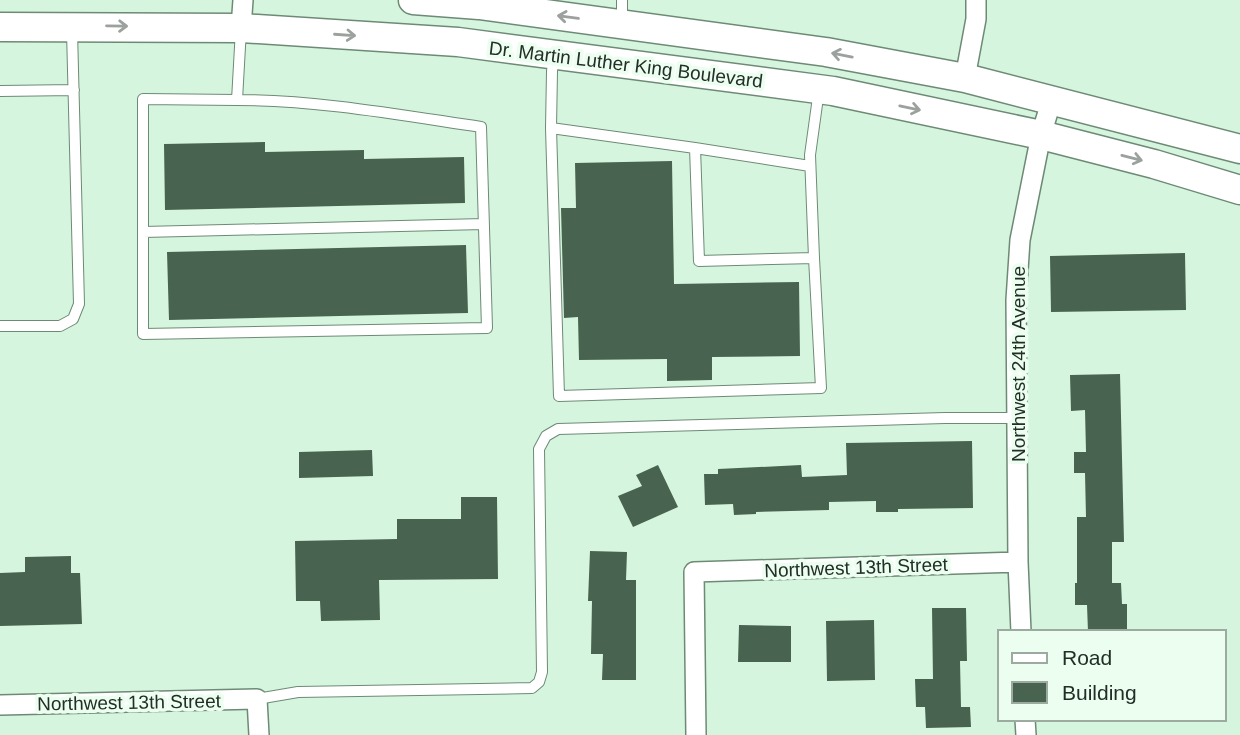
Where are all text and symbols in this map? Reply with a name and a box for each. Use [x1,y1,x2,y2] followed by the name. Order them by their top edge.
[557,10,580,23] one-way arrow
[105,19,128,33] one-way arrow
[333,29,355,42] one-way arrow
[488,37,764,92] street label: Dr. Martin Luther King Boulevard
[831,48,854,61] one-way arrow
[898,101,921,115] one-way arrow
[1120,152,1143,165] one-way arrow
[1008,266,1029,462] street label: Northwest 24th Avenue
[764,554,949,581] street label: Northwest 13th Street
[998,630,1226,721] legend
[1062,646,1112,669] text: Road
[1062,681,1137,704] text: Building
[37,690,222,715] street label: Northwest 13th Street

